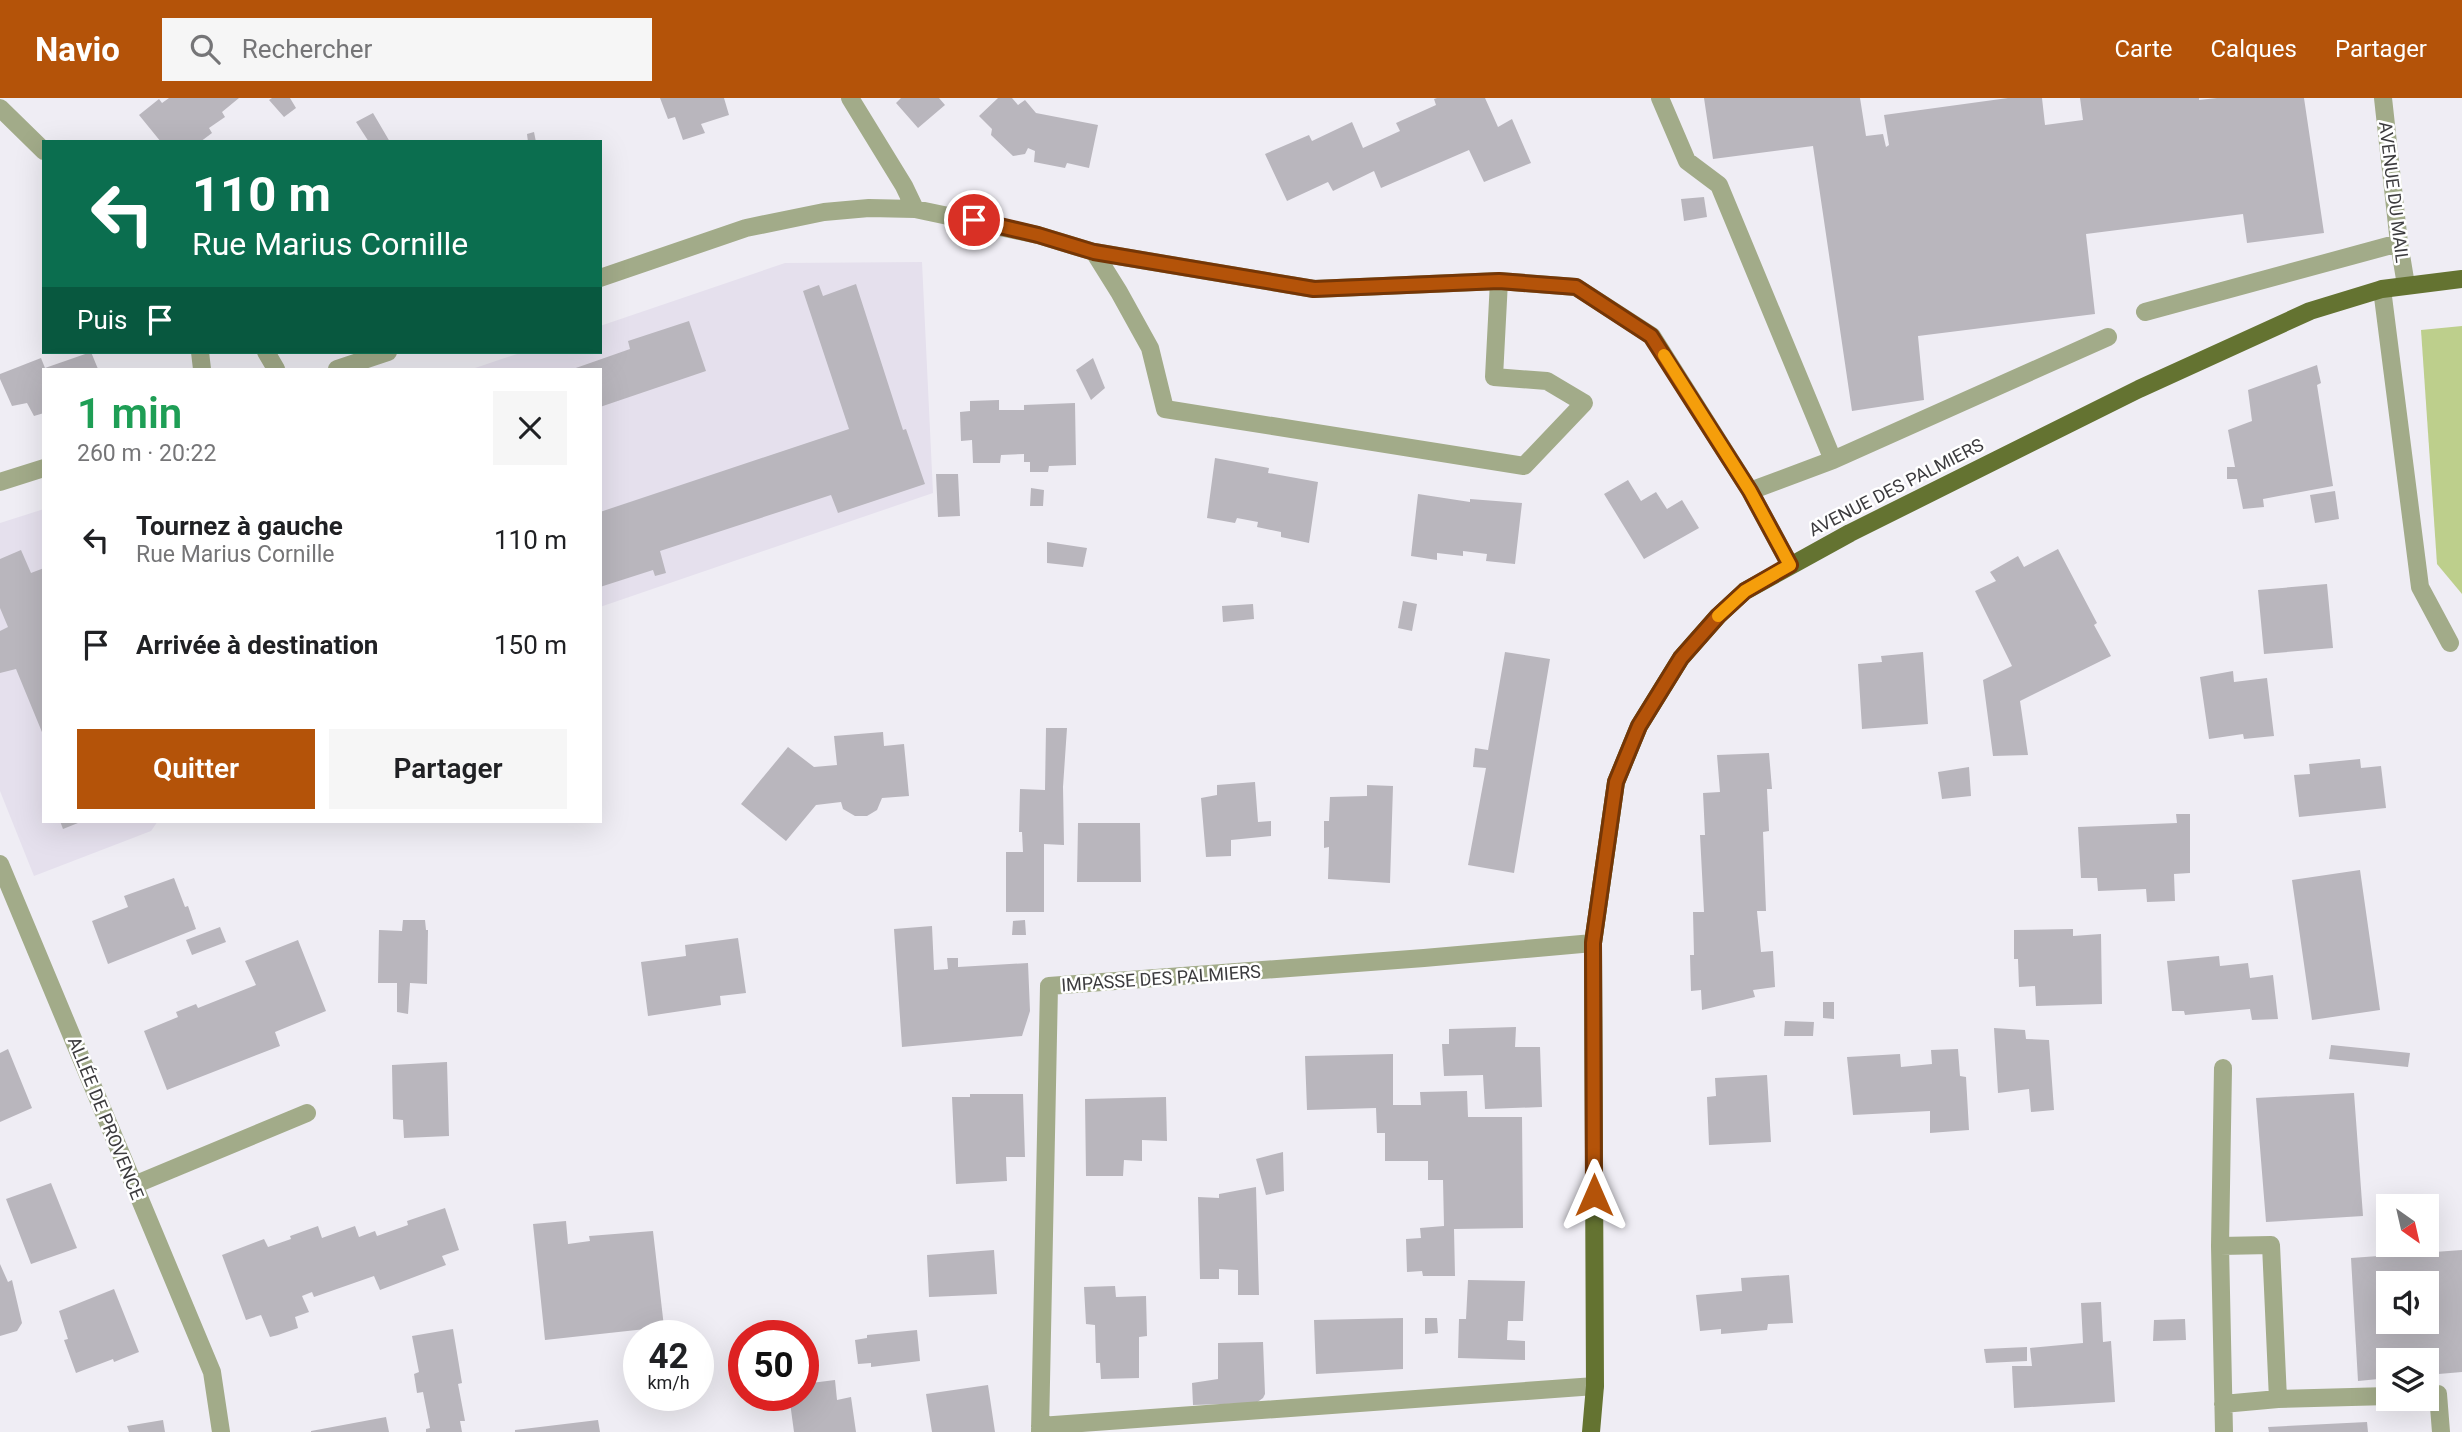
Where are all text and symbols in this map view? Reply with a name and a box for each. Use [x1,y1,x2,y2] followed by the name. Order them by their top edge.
[162,18,652,81] search box
[35,30,120,69] text: Navio
[186,30,224,68] icon: search
[242,34,372,64] text: Rechercher
[2114,35,2172,63] text: Carte
[2210,35,2297,63] text: Calques
[2335,35,2427,63] text: Partager
[2375,120,2413,264] street label: AVENUE DU MAIL
[192,166,331,223] text: 110 m
[77,168,168,259] icon: left
[944,190,1004,250] pin
[955,201,993,239] icon: arrive
[192,225,468,263] text: Rue Marius Cornille
[141,301,179,339] icon: arrive
[77,305,127,335] text: Puis
[77,389,182,438] text: 1 min
[493,391,567,465] button: close
[1805,434,1987,540] street label: AVENUE DES PALMIERS
[77,440,216,467] text: 260 m · 20:22
[136,511,343,541] text: Tournez à gauche
[77,521,115,559] icon: left
[494,525,567,555] text: 110 m
[136,541,335,568] text: Rue Marius Cornille
[77,626,115,664] icon: arrive
[136,630,378,660] text: Arrivée à destination
[494,630,567,660] text: 150 m
[77,729,315,809] button: Quitter
[329,729,567,809] button: Partager
[1061,961,1262,995] street label: IMPASSE DES PALMIERS
[64,1034,148,1202] street label: ALLÉE DE PROVENCE
[1557,1158,1631,1232] position arrow
[2376,1194,2440,1256] north arrow
[2376,1194,2439,1411] map controls
[2376,1271,2439,1334] button: sound
[728,1320,819,1411] speed limit sign: 50
[648,1336,689,1377] text: 42
[2376,1348,2439,1411] button: layers
[647,1372,690,1393] text: km/h

